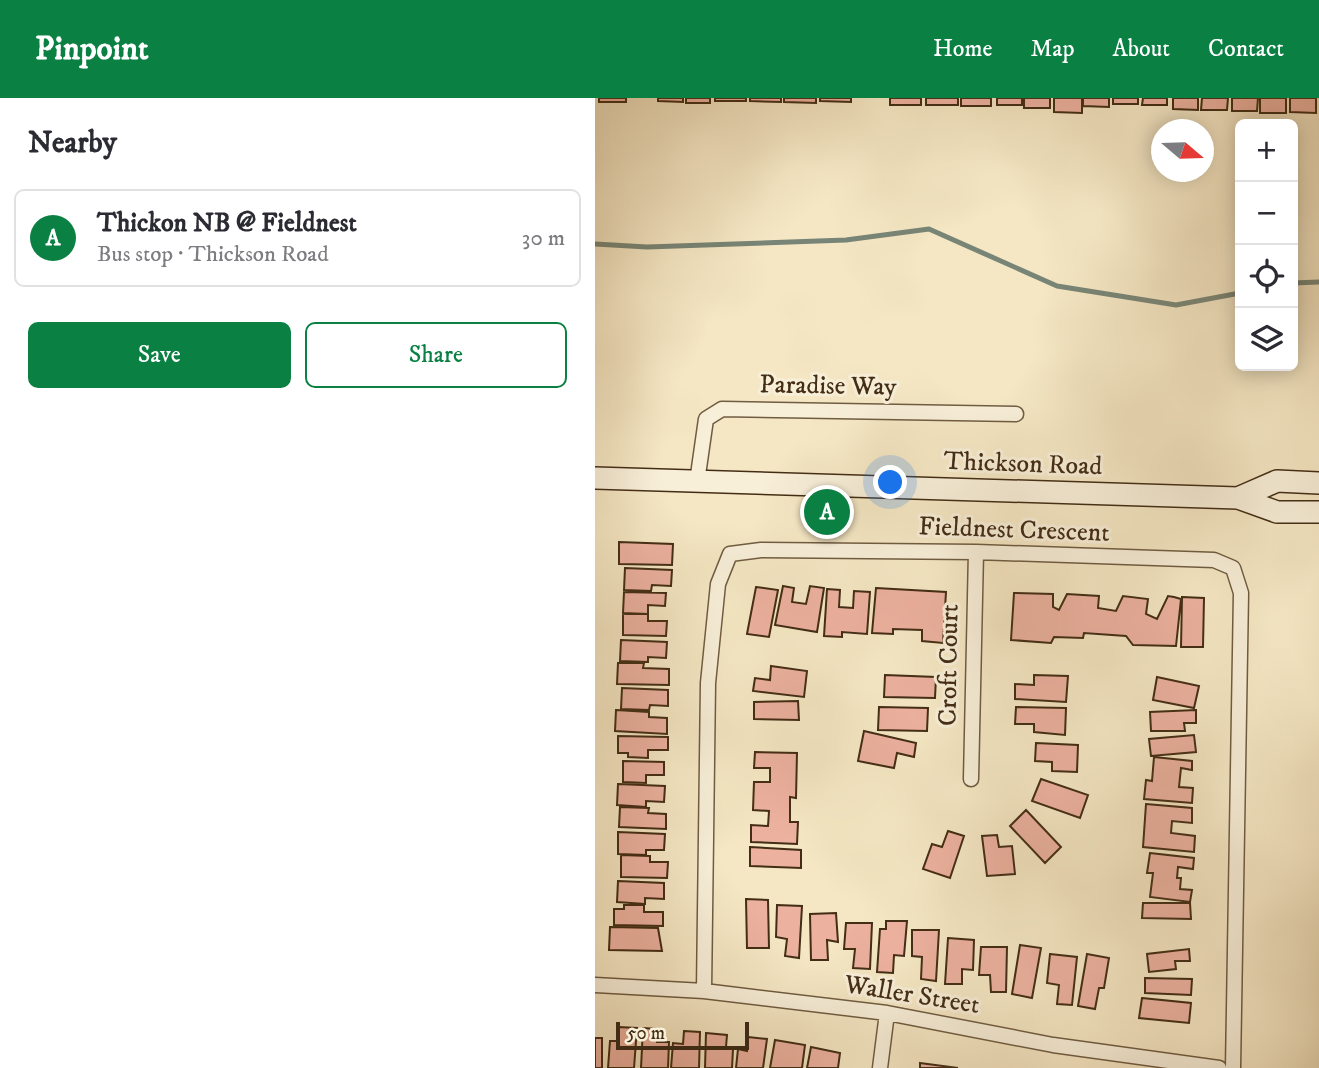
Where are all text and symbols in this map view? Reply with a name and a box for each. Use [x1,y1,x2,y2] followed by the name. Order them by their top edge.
[35,29,149,70] text: Pinpoint
[933,34,992,64] text: Home
[1030,34,1075,64] text: Map
[1113,34,1170,64] text: About
[1208,34,1284,64] text: Contact
[1151,119,1214,182] north arrow
[1235,119,1298,371] map controls
[1235,119,1298,182] button: +
[28,125,117,162] text: Nearby
[1235,182,1298,245] button: −
[97,207,357,240] text: Thickon NB @ Fieldnest
[46,224,60,253] text: A
[522,224,565,253] text: 30 m
[97,240,329,269] text: Bus stop · Thickson Road
[1235,245,1298,308] button: locate
[1235,308,1298,371] button: layers
[28,322,291,388] button: Save
[305,322,567,388] button: Share
[759,368,897,404] street label: Paradise Way
[943,445,1103,483] street label: Thickson Road
[873,465,907,499] your location
[804,486,850,538] pin: A
[918,510,1110,550] street label: Fieldnest Crescent
[931,604,967,726] street label: Croft Court
[841,968,982,1022] street label: Waller Street
[616,1019,749,1051] scale bar
[627,1022,665,1045] text: 50 m

